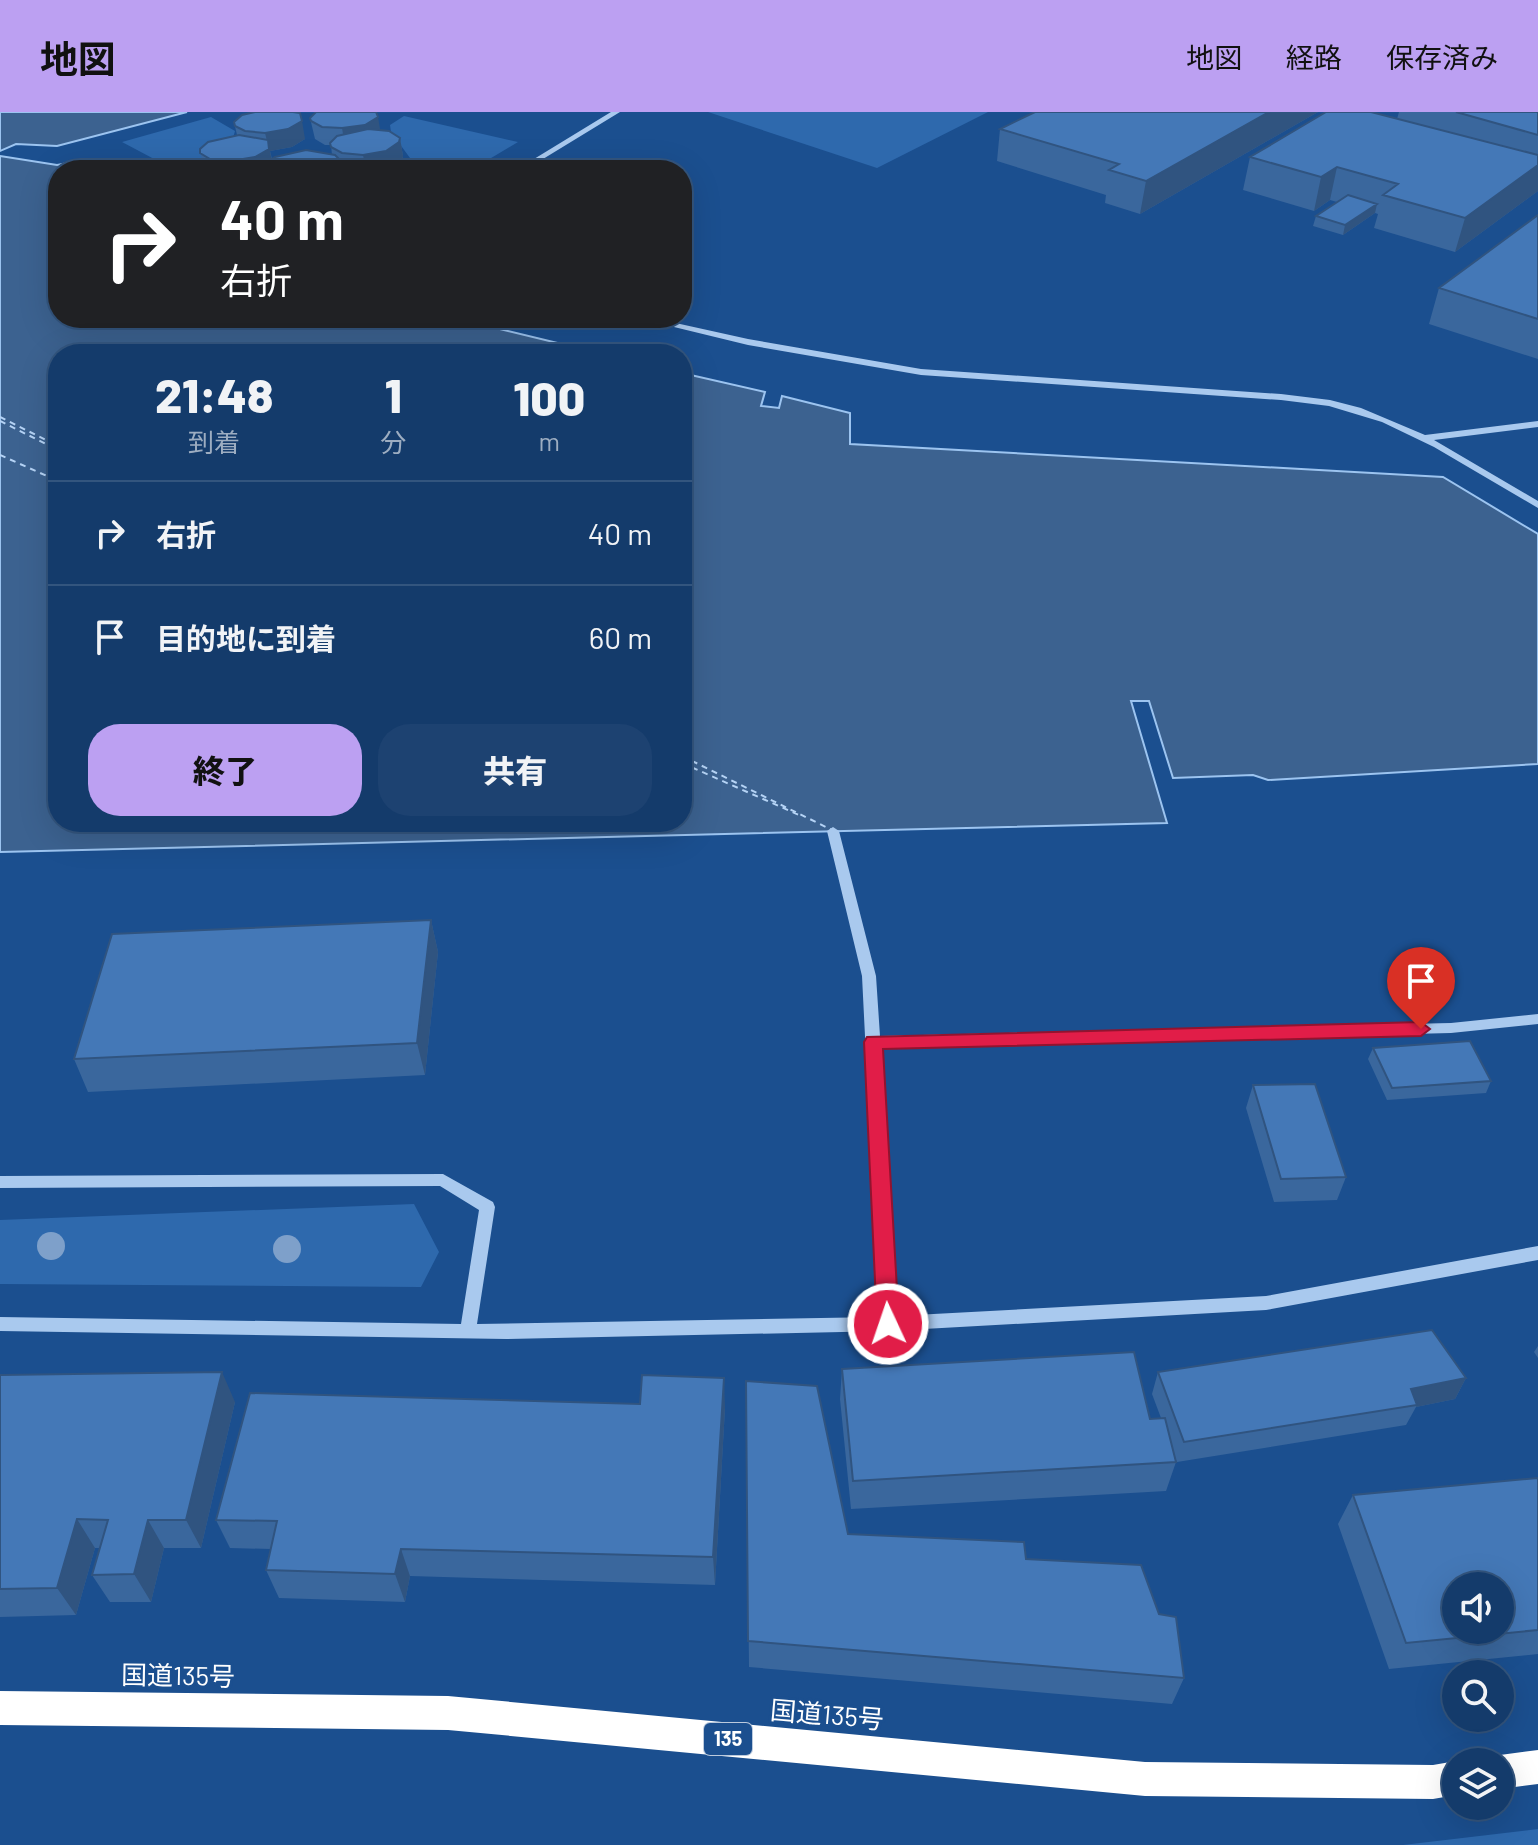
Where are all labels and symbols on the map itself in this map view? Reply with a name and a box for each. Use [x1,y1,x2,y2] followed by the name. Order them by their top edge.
[1387,947,1455,1029] pin
[846,1282,930,1366] position arrow
[121,1658,235,1691] street label: 国道135号
[769,1693,885,1734] street label: 国道135号
[704,1723,752,1755] road number: 135

